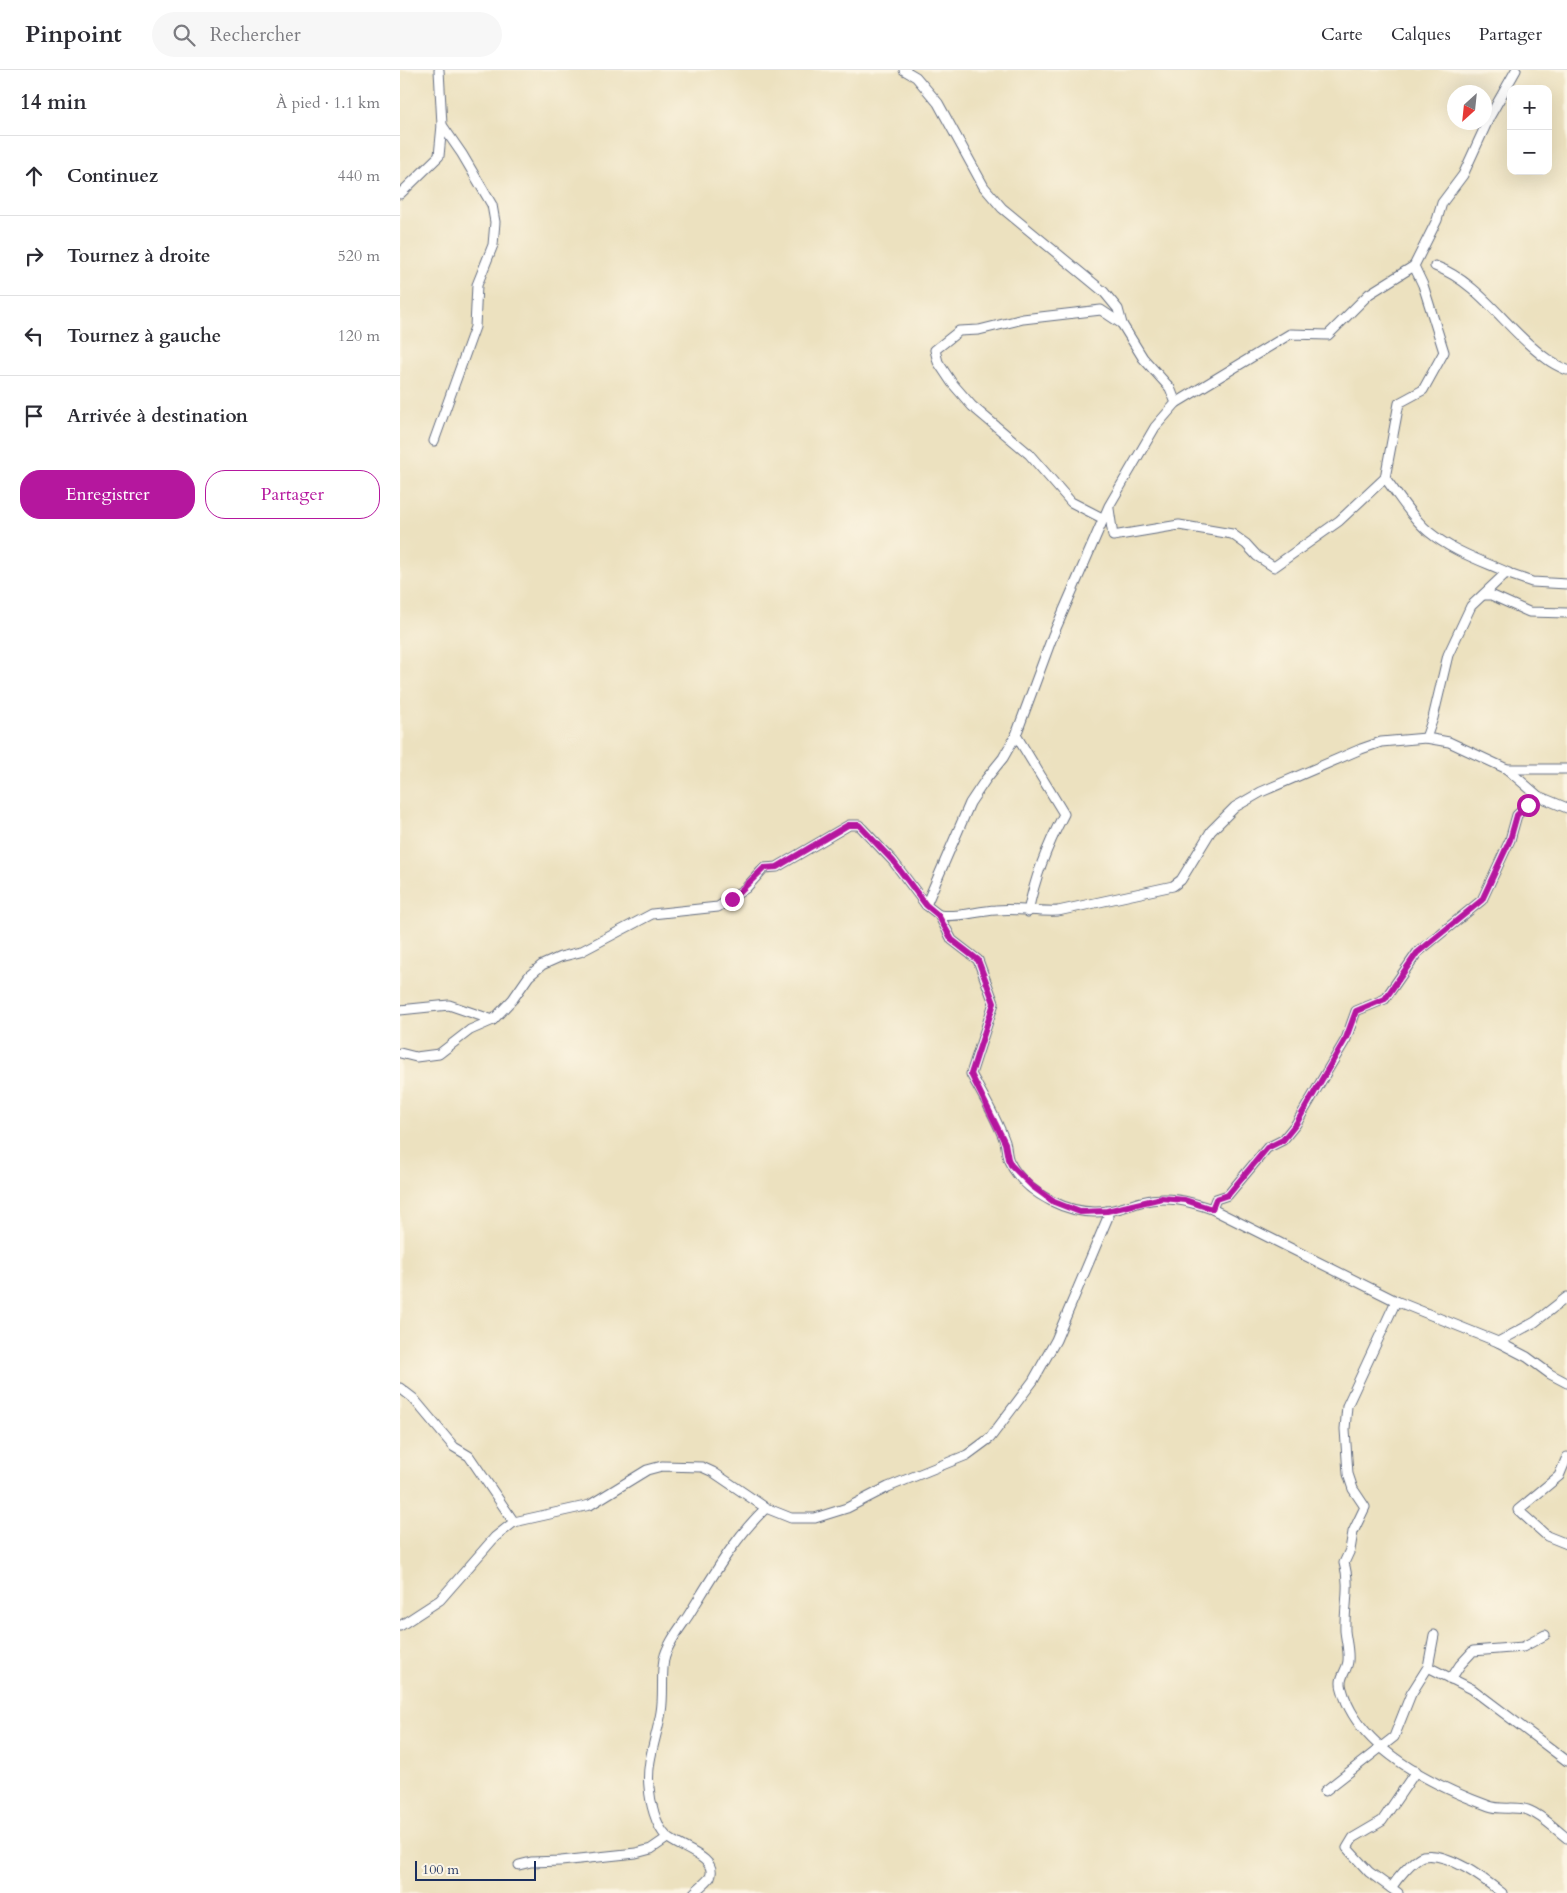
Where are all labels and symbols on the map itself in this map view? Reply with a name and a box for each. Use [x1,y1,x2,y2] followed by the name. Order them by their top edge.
[1447,85,1492,130] north arrow
[1517,794,1540,817] route start
[721,888,744,911] route end
[415,1858,536,1881] scale bar

